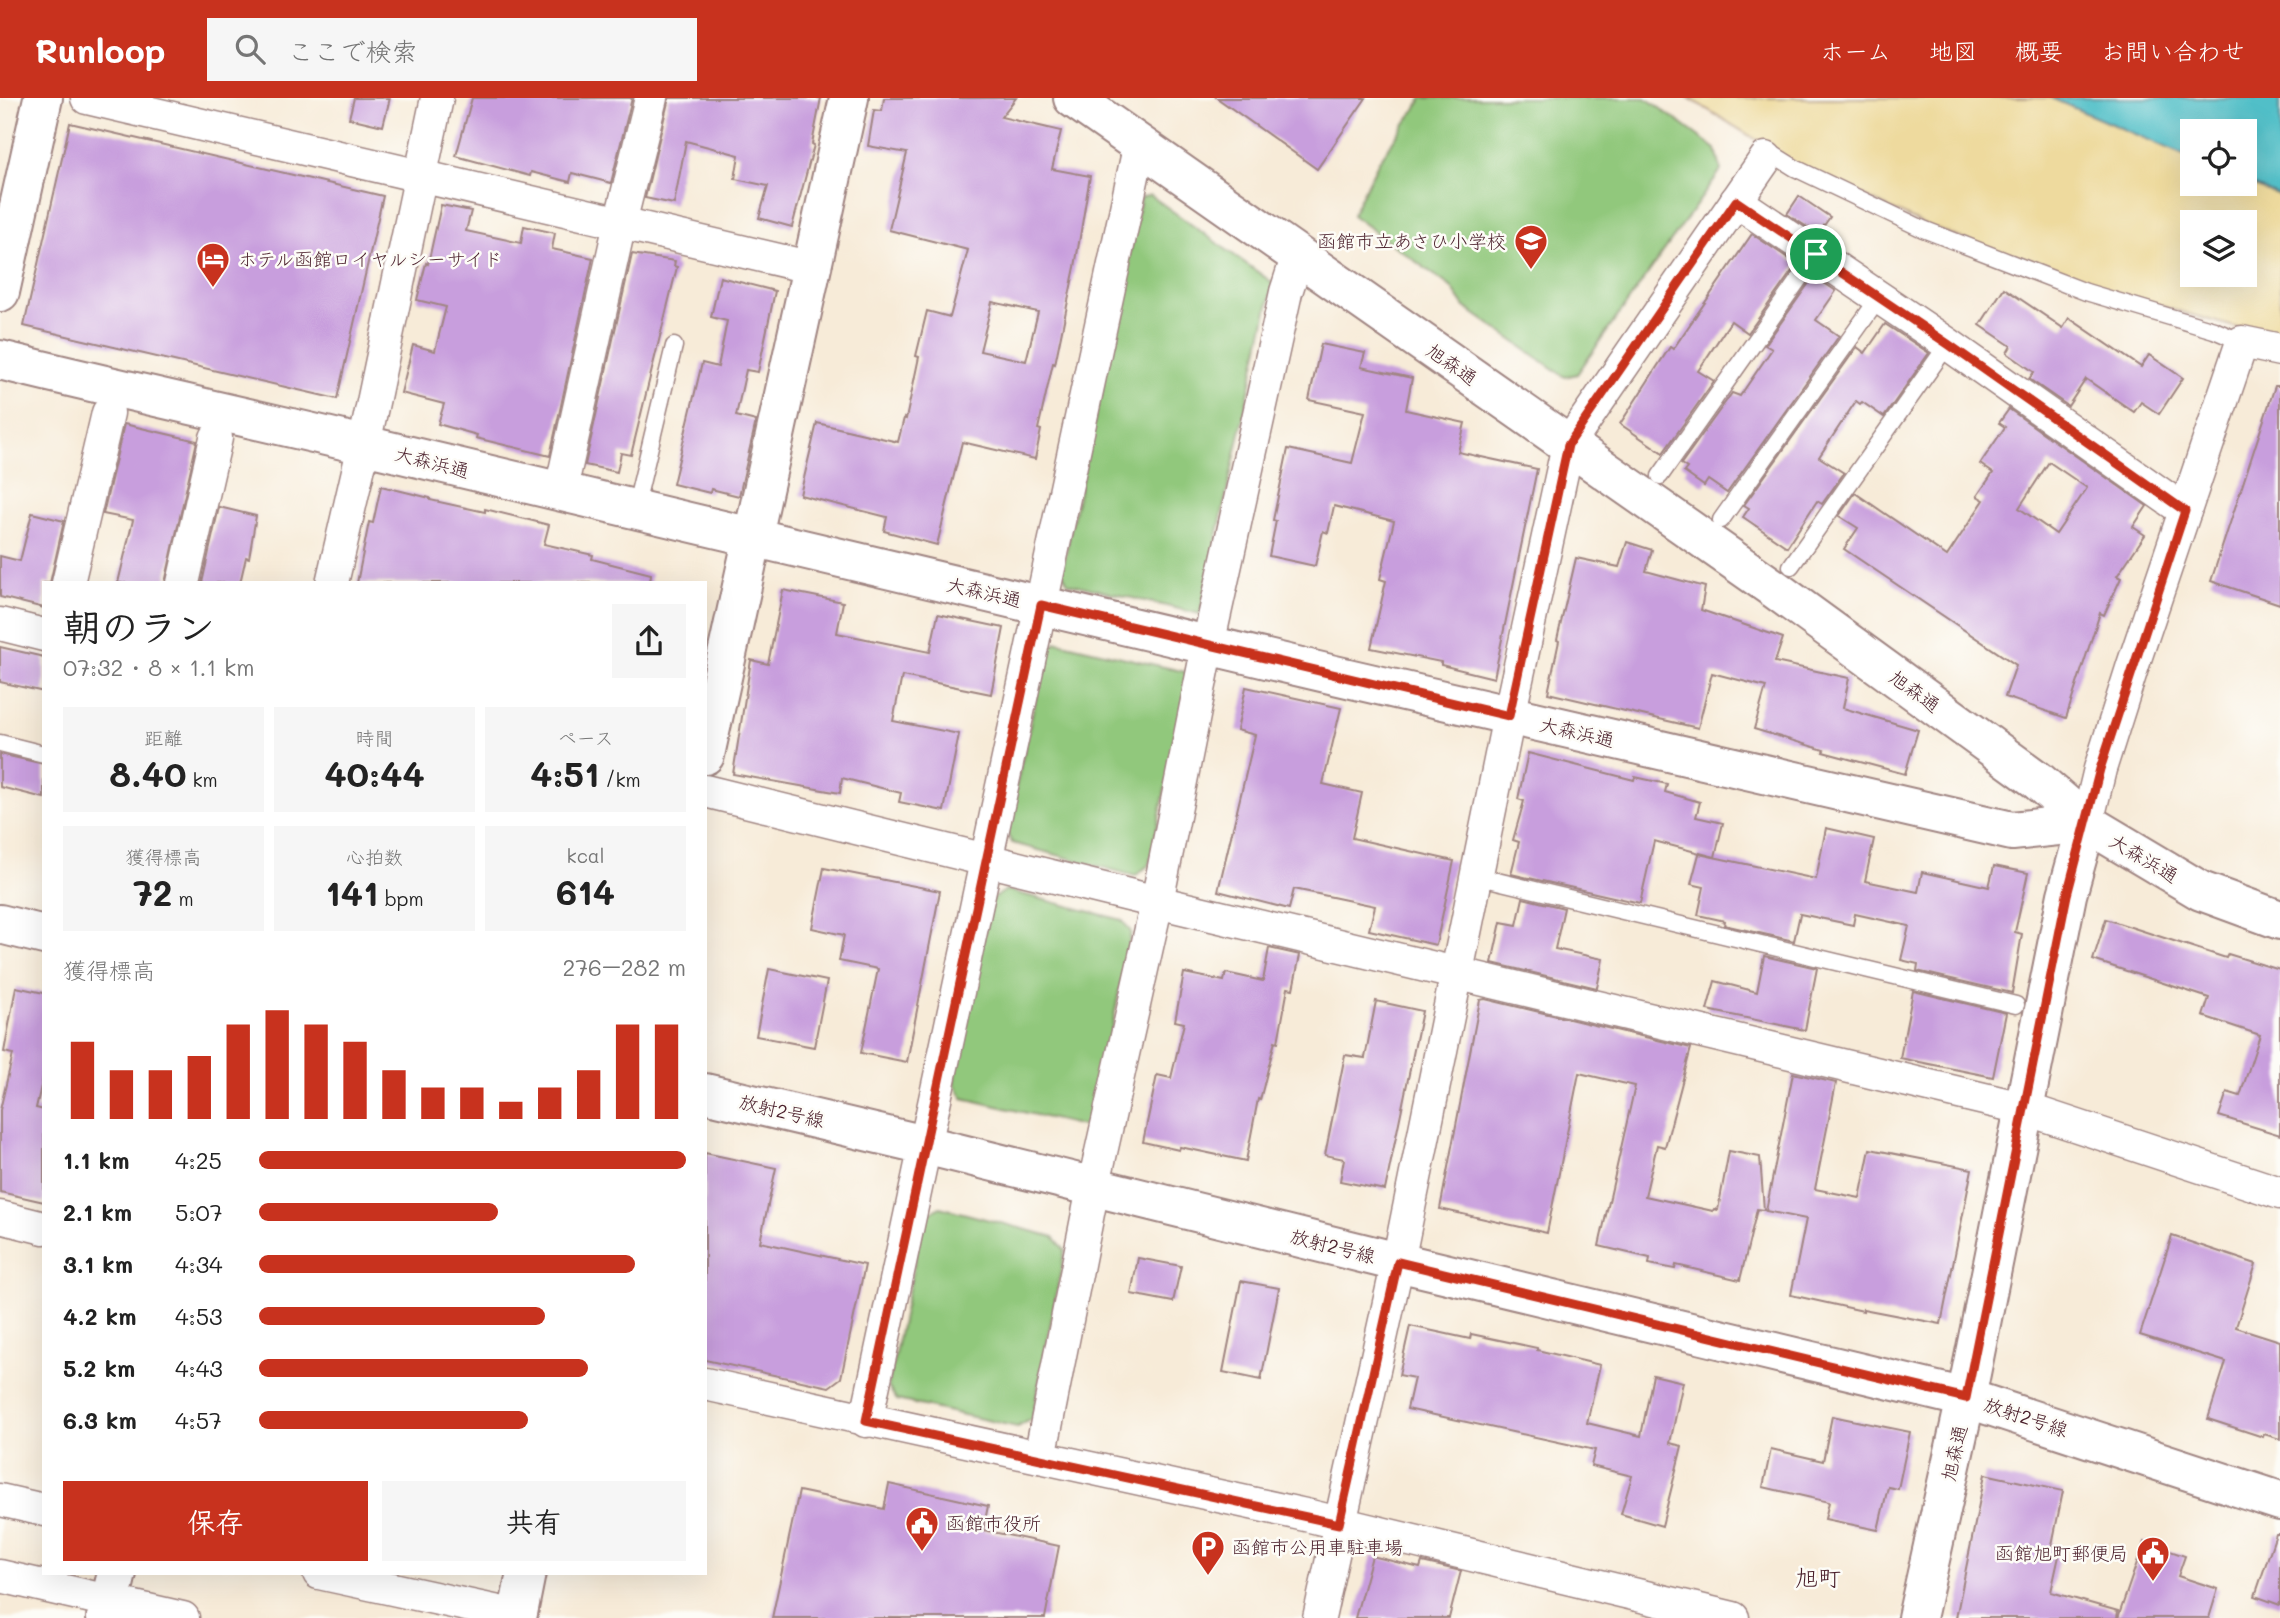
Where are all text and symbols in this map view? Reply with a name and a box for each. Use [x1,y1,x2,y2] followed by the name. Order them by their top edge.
[207,18,697,81] search box
[35,28,165,71] text: Runloop
[231,30,269,68] icon: search
[287,34,417,68] text: ここで検索
[1820,35,1891,66] text: ホーム
[1929,35,1977,66] text: 地図
[2015,35,2063,66] text: 概要
[2101,35,2245,66] text: お問い合わせ
[2180,119,2257,287] map controls
[2180,119,2257,196] button: locate
[2180,210,2257,287] button: layers
[1512,222,1550,271] school or university icon: 函館市立あさひ小学校
[1786,224,1846,284] pin
[1317,228,1506,253] place label: 函館市立あさひ小学校
[1797,235,1835,273] icon: arrive
[194,240,232,289] hotel icon: ホテル函館ロイヤルシーサイド
[238,246,502,271] place label: ホテル函館ロイヤルシーサイド
[1422,337,1483,390] street label: 旭森通
[392,440,472,483] street label: 大森浜通
[944,571,1024,612] street label: 大森浜通
[63,601,215,651] text: 朝のラン
[612,604,686,678] button: share
[63,652,254,682] text: 07:32 · 8 × 1.1 km
[1885,664,1946,717] street label: 旭森通
[1537,711,1617,752] street label: 大森浜通
[144,725,183,750] text: 距離
[355,725,394,750] text: 時間
[558,725,613,750] text: ペース
[109,750,186,796] text: 8.40
[324,750,425,796] text: 40:44
[530,750,599,796] text: 4:51
[186,767,218,792] text: km
[599,767,641,792] text: /km
[2105,827,2183,888] street label: 大森浜通
[567,843,604,868] text: kcal
[125,844,202,869] text: 獲得標高
[346,844,403,869] text: 心拍数
[556,868,615,914] text: 614
[133,869,172,915] text: 72
[325,869,379,915] text: 141
[172,886,194,911] text: m
[379,886,424,911] text: bpm
[562,952,686,982] text: 276–282 m
[63,955,155,985] text: 獲得標高
[737,1089,827,1132] street label: 放射2号線
[63,1145,129,1175] text: 1.1 km
[175,1145,222,1175] text: 4:25
[63,1197,132,1227] text: 2.1 km
[175,1197,223,1227] text: 5:07
[1288,1223,1378,1268] street label: 放射2号線
[63,1249,133,1279] text: 3.1 km
[175,1249,223,1279] text: 4:34
[63,1301,136,1331] text: 4.2 km
[175,1301,223,1331] text: 4:53
[63,1353,135,1383] text: 5.2 km
[175,1353,223,1383] text: 4:43
[1981,1391,2071,1442] street label: 放射2号線
[63,1405,137,1435] text: 6.3 km
[175,1405,222,1435] text: 4:57
[1935,1422,1972,1483] street label: 旭森通
[63,1481,368,1561] button: 保存
[382,1481,686,1561] button: 共有
[903,1504,941,1553] public building icon: 函館市役所
[946,1510,1041,1535] place label: 函館市役所
[1189,1528,1227,1577] parking icon: 函館市公用車駐車場
[1232,1534,1403,1559] place label: 函館市公用車駐車場
[2134,1534,2172,1583] public building icon: 函館旭町郵便局
[1995,1540,2128,1565] place label: 函館旭町郵便局
[1795,1562,1841,1592] district label: 旭町

